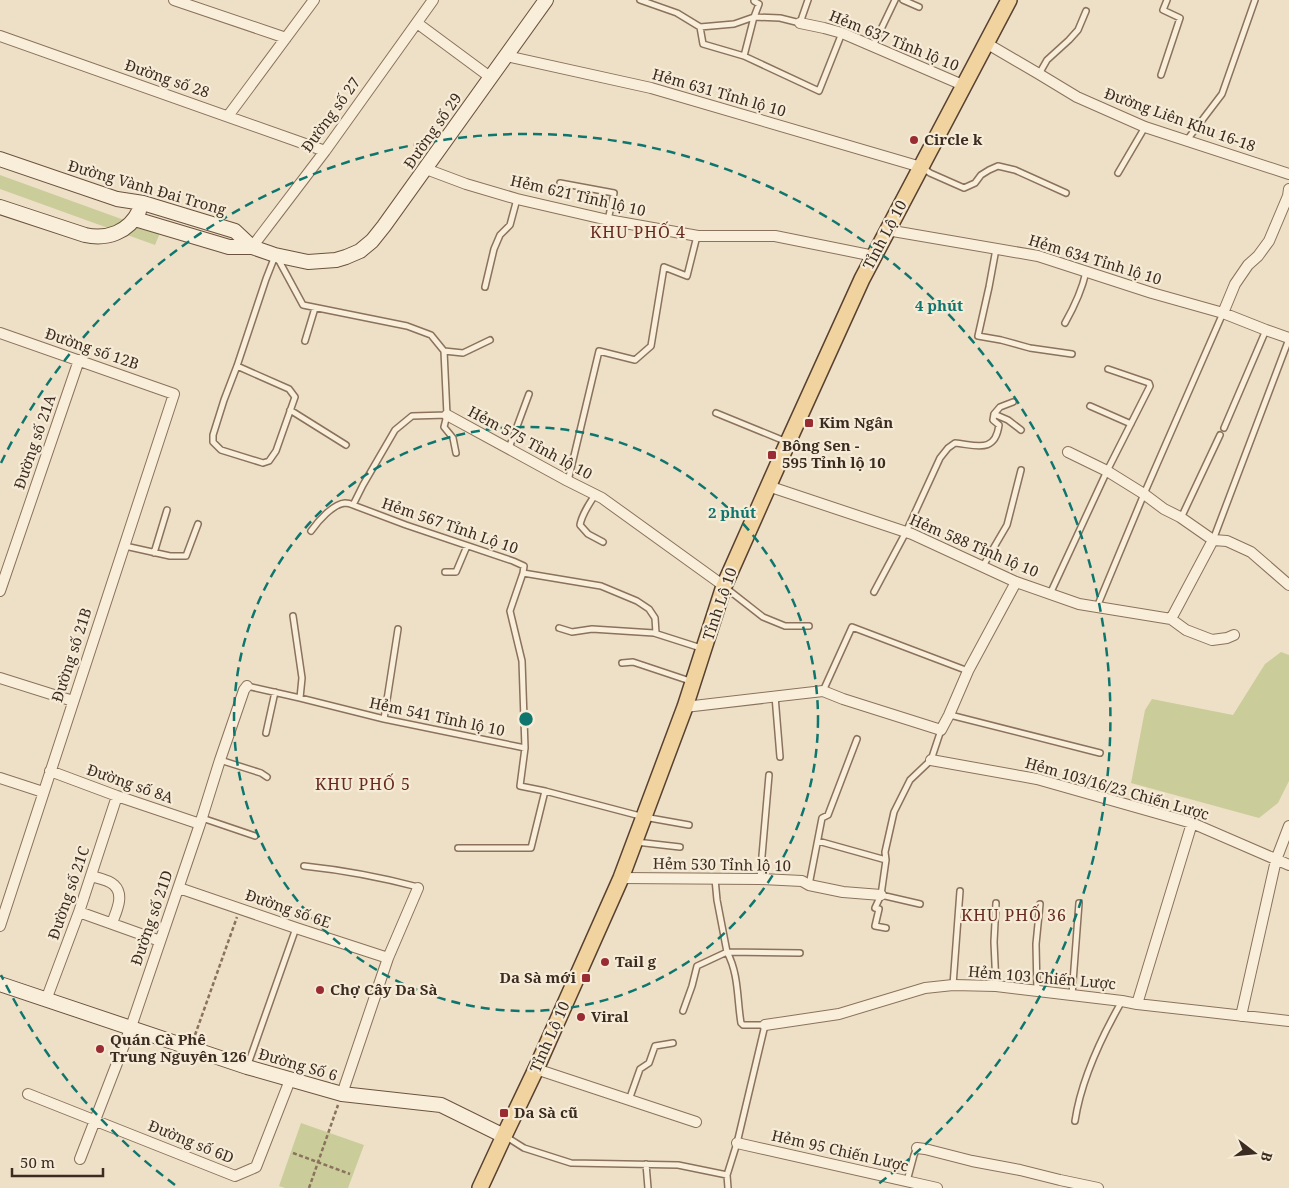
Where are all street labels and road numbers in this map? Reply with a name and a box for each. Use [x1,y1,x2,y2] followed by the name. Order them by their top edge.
[827,5,962,75] street label: Hẻm 637 Tỉnh lộ 10
[122,54,212,102] street label: Đường số 28
[650,63,788,121] street label: Hẻm 631 Tỉnh lộ 10
[296,73,364,156] street label: Đường số 27
[1102,82,1259,156] street label: Đường Liên Khu 16-18
[399,89,466,172] street label: Đường số 29
[66,155,229,219] street label: Đường Vành Đai Trong
[509,170,648,220] street label: Hẻm 621 Tỉnh lộ 10
[858,196,911,273] street label: Tỉnh Lộ 10
[1026,229,1164,289] street label: Hẻm 634 Tỉnh lộ 10
[43,323,142,373] street label: Đường số 12B
[9,391,60,492] street label: Đường số 21A
[465,401,596,483] street label: Hẻm 575 Tỉnh lộ 10
[380,492,521,558] street label: Hẻm 567 Tỉnh Lộ 10
[907,509,1042,581] street label: Hẻm 588 Tỉnh lộ 10
[697,565,741,643] street label: Tỉnh Lộ 10
[46,605,96,704] street label: Đường số 21B
[368,692,507,740] street label: Hẻm 541 Tỉnh lộ 10
[1023,752,1212,824] street label: Hẻm 103/16/23 Chiến Lược
[84,759,177,807] street label: Đường số 8A
[43,843,93,942] street label: Đường số 21C
[653,853,791,875] street label: Hẻm 530 Tỉnh lộ 10
[125,867,177,968] street label: Đường số 21D
[243,884,334,932] street label: Đường số 6E
[967,961,1117,993] street label: Hẻm 103 Chiến Lược
[525,998,574,1075] street label: Tỉnh Lộ 10
[256,1043,340,1085] street label: Đường Số 6
[146,1115,237,1167] street label: Đường số 6D
[770,1125,911,1175] street label: Hẻm 95 Chiến Lược

